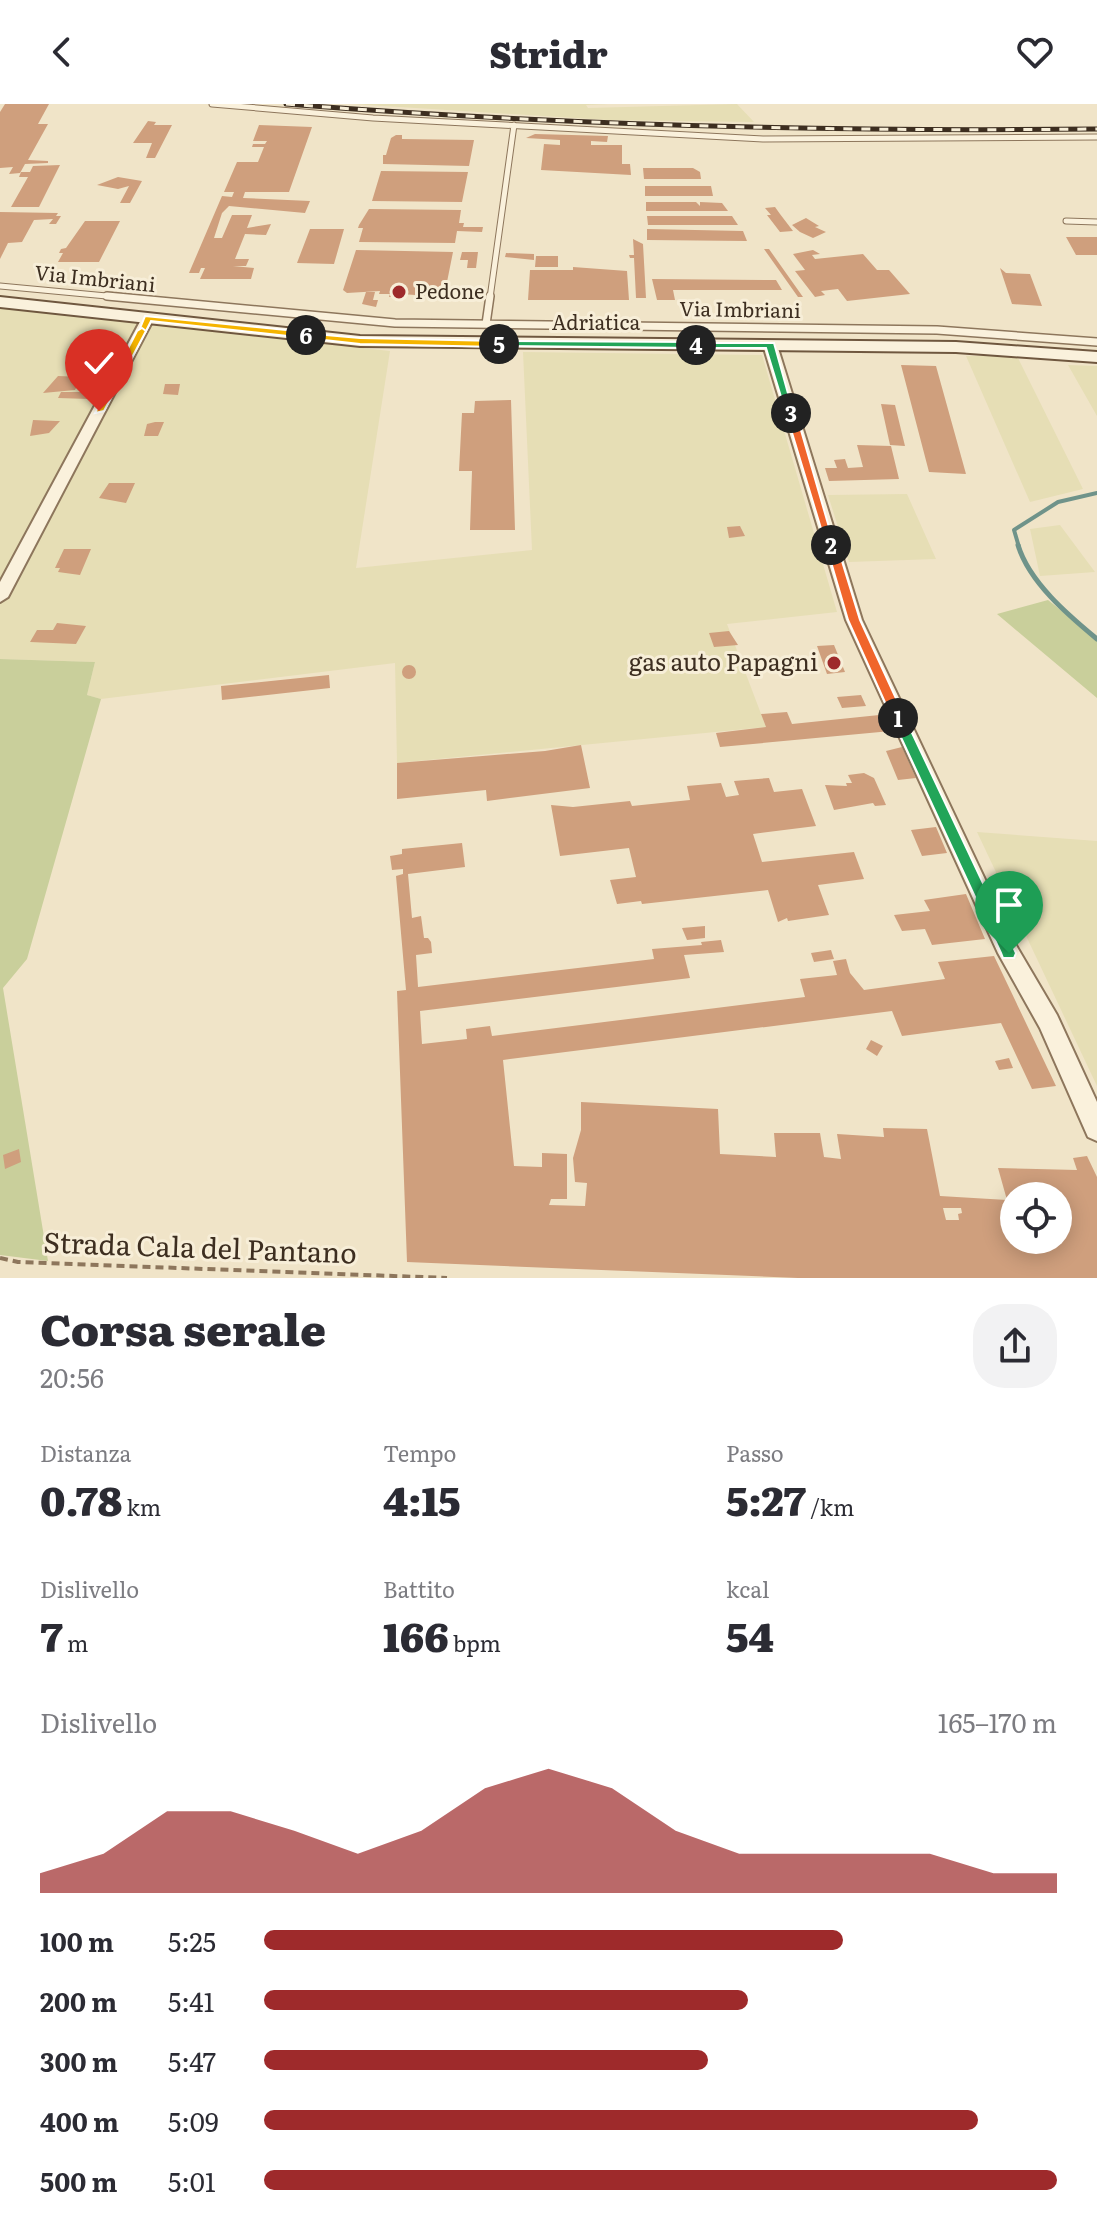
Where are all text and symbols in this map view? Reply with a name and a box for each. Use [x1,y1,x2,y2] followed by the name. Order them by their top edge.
[489,26,608,79] text: Stridr
[40,30,84,74] icon: back
[1013,30,1057,74] icon: heart
[33,256,157,298] street label: Via Imbriani
[415,275,484,305] place label: Pedone
[390,283,408,301] marker: Pedone
[679,292,801,324] street label: Via Imbriani
[552,306,640,336] street label: Adriatica
[286,315,326,355] pin: 6
[300,318,312,351] text: 6
[479,324,519,364] pin: 5
[676,325,716,365] pin: 4
[493,327,505,360] text: 5
[689,328,703,361] text: 4
[65,329,133,411] pin
[77,341,121,385] icon: check
[771,393,811,433] pin: 3
[785,396,797,429] text: 3
[811,525,851,565] pin: 2
[825,528,837,561] text: 2
[629,643,818,678] place label: gas auto Papagni
[825,654,843,672] marker: gas auto Papagni
[878,698,918,738] pin: 1
[893,701,903,734] text: 1
[975,871,1043,953] pin
[987,883,1031,927] icon: arrive
[1000,1182,1072,1254] map controls
[1000,1182,1072,1254] button: locate
[43,1220,357,1272] street label: Strada Cala del Pantano
[40,1294,326,1360] text: Corsa serale
[973,1304,1057,1388] button: share
[40,1357,104,1396] text: 20:56
[40,1436,131,1469] text: Distanza
[383,1436,456,1469] text: Tempo
[726,1436,784,1469] text: Passo
[40,1469,122,1528] text: 0.78
[383,1469,461,1528] text: 4:15
[726,1469,806,1528] text: 5:27
[122,1490,161,1523] text: km
[806,1490,854,1523] text: /km
[40,1572,139,1605] text: Dislivello
[383,1572,455,1605] text: Battito
[726,1572,769,1605] text: kcal
[40,1605,63,1664] text: 7
[383,1605,449,1664] text: 166
[726,1605,774,1664] text: 54
[63,1626,88,1659] text: m
[449,1626,501,1659] text: bpm
[40,1702,157,1741] text: Dislivello
[938,1702,1057,1741] text: 165–170 m
[40,1921,114,1960] text: 100 m
[168,1921,216,1960] text: 5:25
[40,1981,117,2020] text: 200 m
[168,1981,214,2020] text: 5:41
[40,2041,118,2080] text: 300 m
[168,2041,216,2080] text: 5:47
[40,2101,119,2140] text: 400 m
[168,2101,219,2140] text: 5:09
[40,2161,117,2200] text: 500 m
[168,2161,215,2200] text: 5:01

